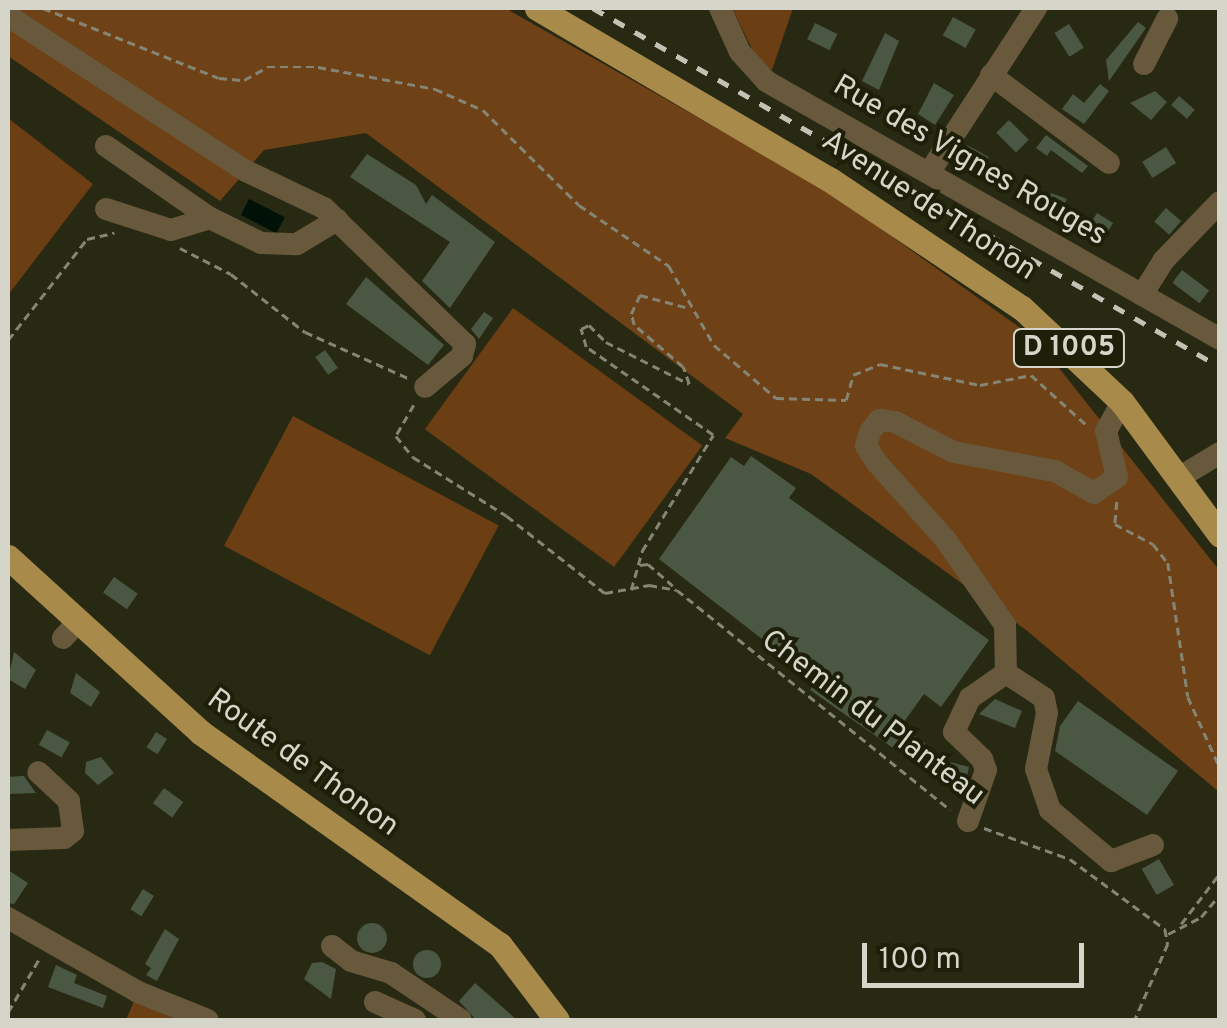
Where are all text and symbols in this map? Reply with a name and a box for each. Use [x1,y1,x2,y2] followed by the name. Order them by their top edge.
[825,69,1113,255] street label: Rue des Vignes Rouges
[814,124,1042,290] street label: Avenue de Thonon
[1012,325,1126,371] road number: D 1005
[753,623,991,815] street label: Chemin du Planteau
[199,682,405,846] street label: Route de Thonon
[867,923,1090,985] scale bar
[879,942,961,979] text: 100 m

